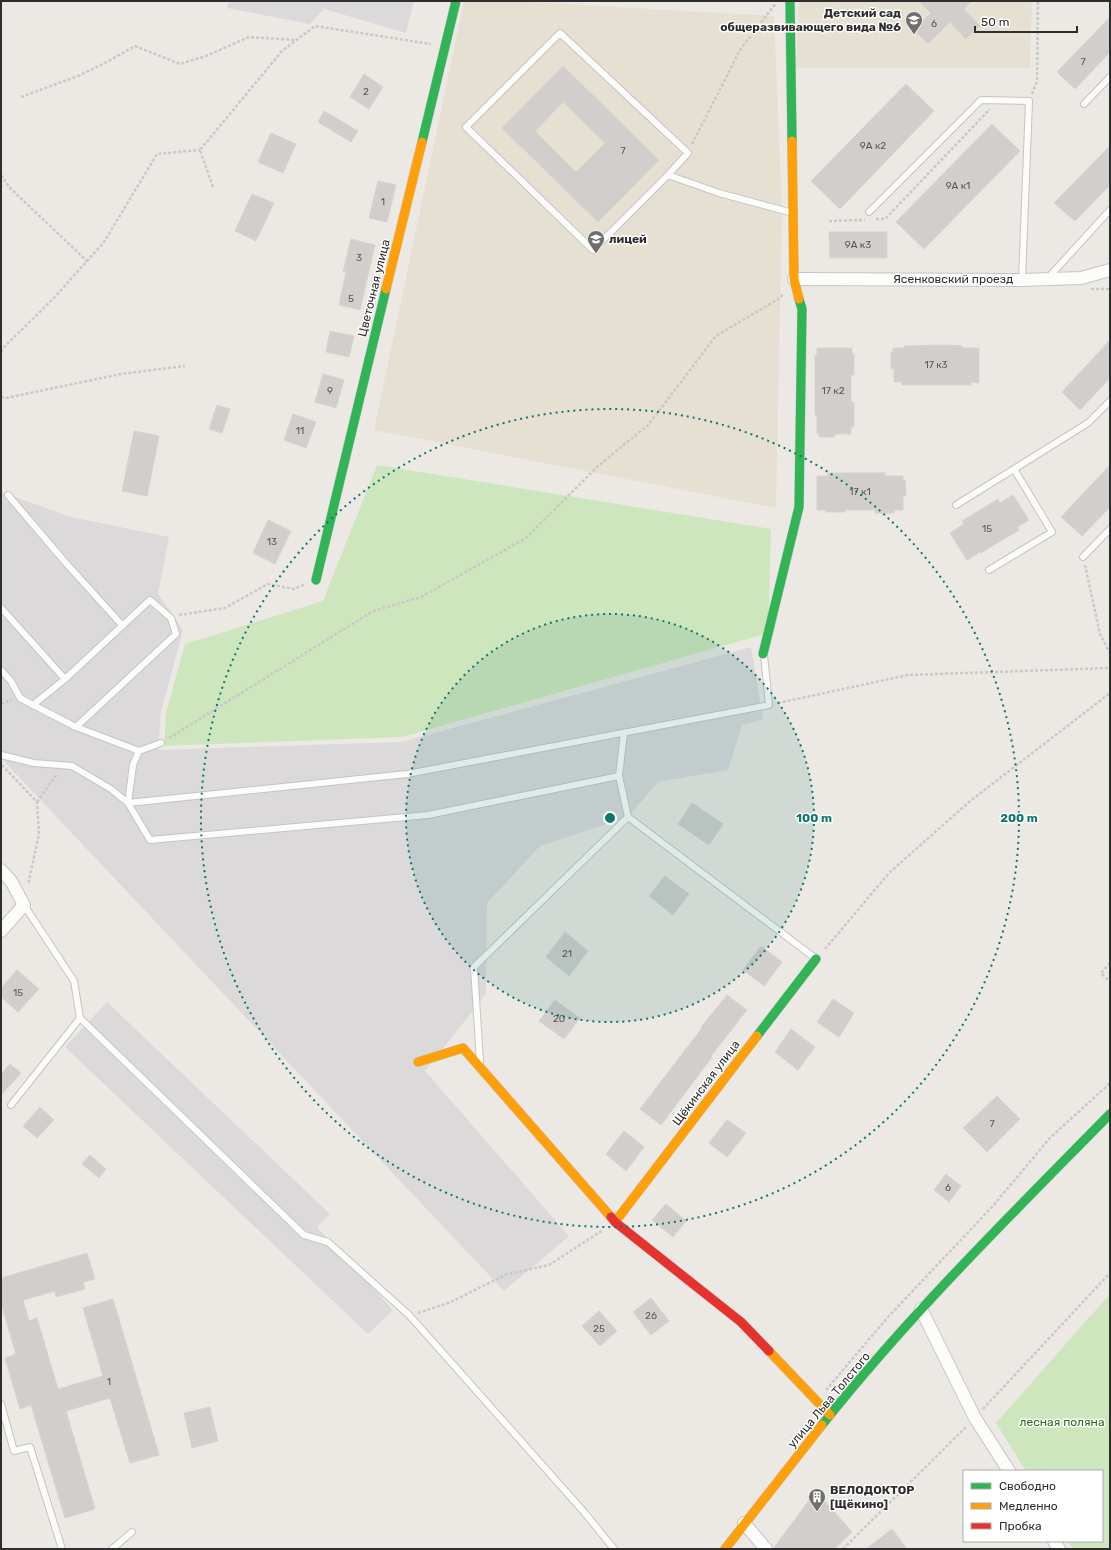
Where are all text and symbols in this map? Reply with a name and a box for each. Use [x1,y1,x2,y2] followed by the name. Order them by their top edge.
[720,6,901,34] place label: Детский сад общеразвивающего вида №6
[975,8,1077,34] scale bar
[904,10,924,35] school or university icon: Детский сад общеразвивающего вида №6
[981,15,1009,29] text: 50 m
[931,18,937,30] house number: 6
[1080,56,1086,68] house number: 7
[363,86,369,98] house number: 2
[860,140,886,152] house number: 9А к2
[620,145,626,157] house number: 7
[946,180,970,192] house number: 9А к1
[381,196,385,208] house number: 1
[586,229,606,254] school or university icon: лицей
[609,232,647,246] place label: лицей
[355,238,393,338] street label: Цветочная улица
[845,239,871,251] house number: 9А к3
[356,252,362,264] house number: 3
[893,272,1013,286] street label: Ясенковский проезд
[348,293,354,305] house number: 5
[924,359,948,371] house number: 17 к3
[327,385,333,397] house number: 9
[821,385,845,397] house number: 17 к2
[296,425,304,437] house number: 11
[849,486,871,498] house number: 17 к1
[982,523,992,535] house number: 15
[267,536,277,548] house number: 13
[603,811,617,825] centre of rings
[796,811,832,825] text: 100 m
[1000,811,1038,825] text: 200 m
[562,948,572,960] house number: 21
[13,987,23,999] house number: 15
[553,1013,565,1025] house number: 20
[669,1038,743,1128] street label: Щёкинская улица
[989,1118,995,1130] house number: 7
[945,1182,951,1194] house number: 6
[645,1310,657,1322] house number: 26
[593,1323,605,1335] house number: 25
[785,1349,873,1451] street label: улица Льва Толстого
[107,1376,111,1388] house number: 1
[1019,1415,1105,1429] park label: лесная поляна
[963,1470,1103,1542] legend
[999,1479,1056,1493] text: Свободно
[830,1483,914,1511] place label: ВЕЛОДОКТОР [Щёкино]
[807,1487,827,1512] building icon: ВЕЛОДОКТОР [Щёкино]
[999,1499,1058,1513] text: Медленно
[999,1519,1042,1533] text: Пробка

